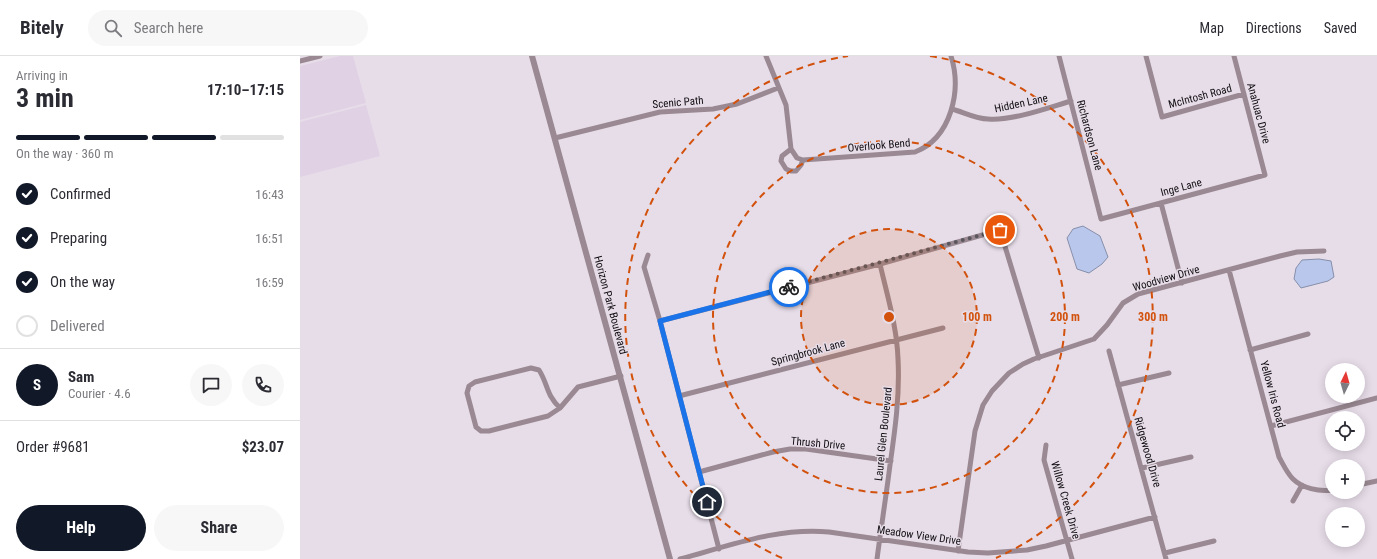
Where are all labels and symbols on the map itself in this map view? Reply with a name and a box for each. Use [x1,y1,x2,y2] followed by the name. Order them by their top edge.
[1244,81,1273,145] street label: Anahuac Drive
[1167,82,1233,111] street label: McIntosh Road
[993,91,1049,115] street label: Hidden Lane
[652,94,704,111] street label: Scenic Path
[1074,99,1105,172] street label: Richardson Lane
[847,136,911,155] street label: Overlook Bend
[1159,176,1203,199] street label: Inge Lane
[983,213,1017,247] pin
[591,254,630,356] street label: Horizon Park Boulevard
[1131,263,1201,294] street label: Woodview Drive
[769,267,809,307] courier
[882,310,896,324] centre of rings
[962,310,992,324] text: 100 m
[1050,310,1080,324] text: 200 m
[1138,310,1168,324] text: 300 m
[770,336,846,369] street label: Springbrook Lane
[1257,359,1288,429] street label: Yellow Iris Road
[1325,363,1365,403] north arrow
[872,386,895,482] street label: Laurel Glen Boulevard
[1131,415,1164,489] street label: Ridgewood Drive
[790,435,846,452] street label: Thrush Drive
[1048,460,1083,541] street label: Willow Creek Drive
[690,485,724,519] pin
[876,523,962,548] street label: Meadow View Drive

